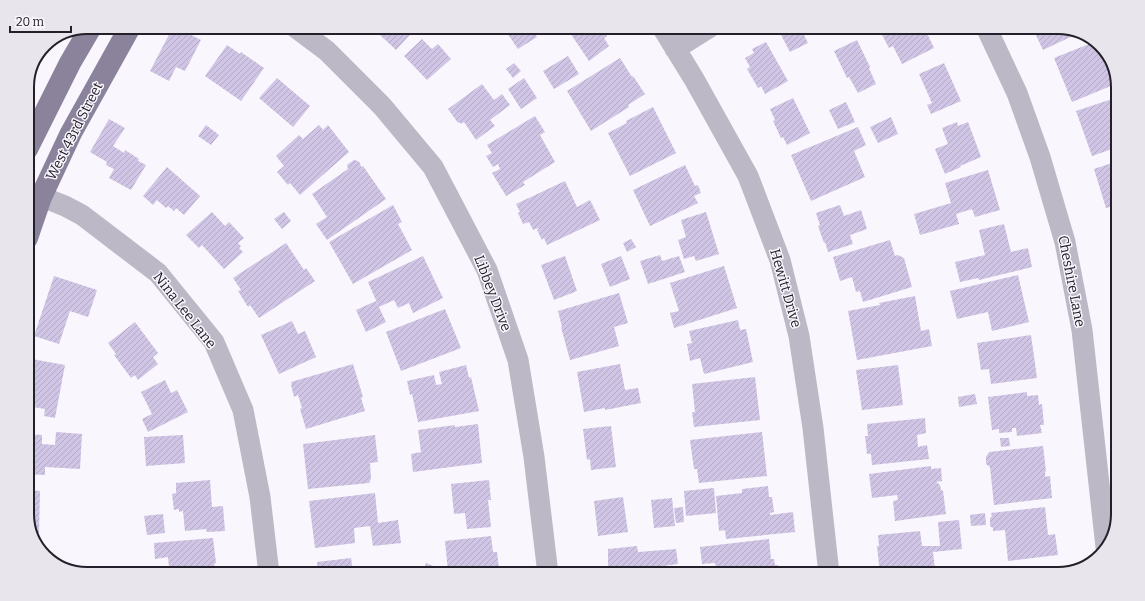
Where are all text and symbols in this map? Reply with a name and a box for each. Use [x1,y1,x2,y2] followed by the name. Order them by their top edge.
[10,8,71,34] scale bar
[16,15,45,29] text: 20 m
[42,79,107,183] street label: West 43rd Street
[1054,234,1089,328] street label: Cheshire Lane
[766,247,805,329] street label: Hewitt Drive
[470,253,515,334] street label: Libbey Drive
[150,269,220,352] street label: Nina Lee Lane

